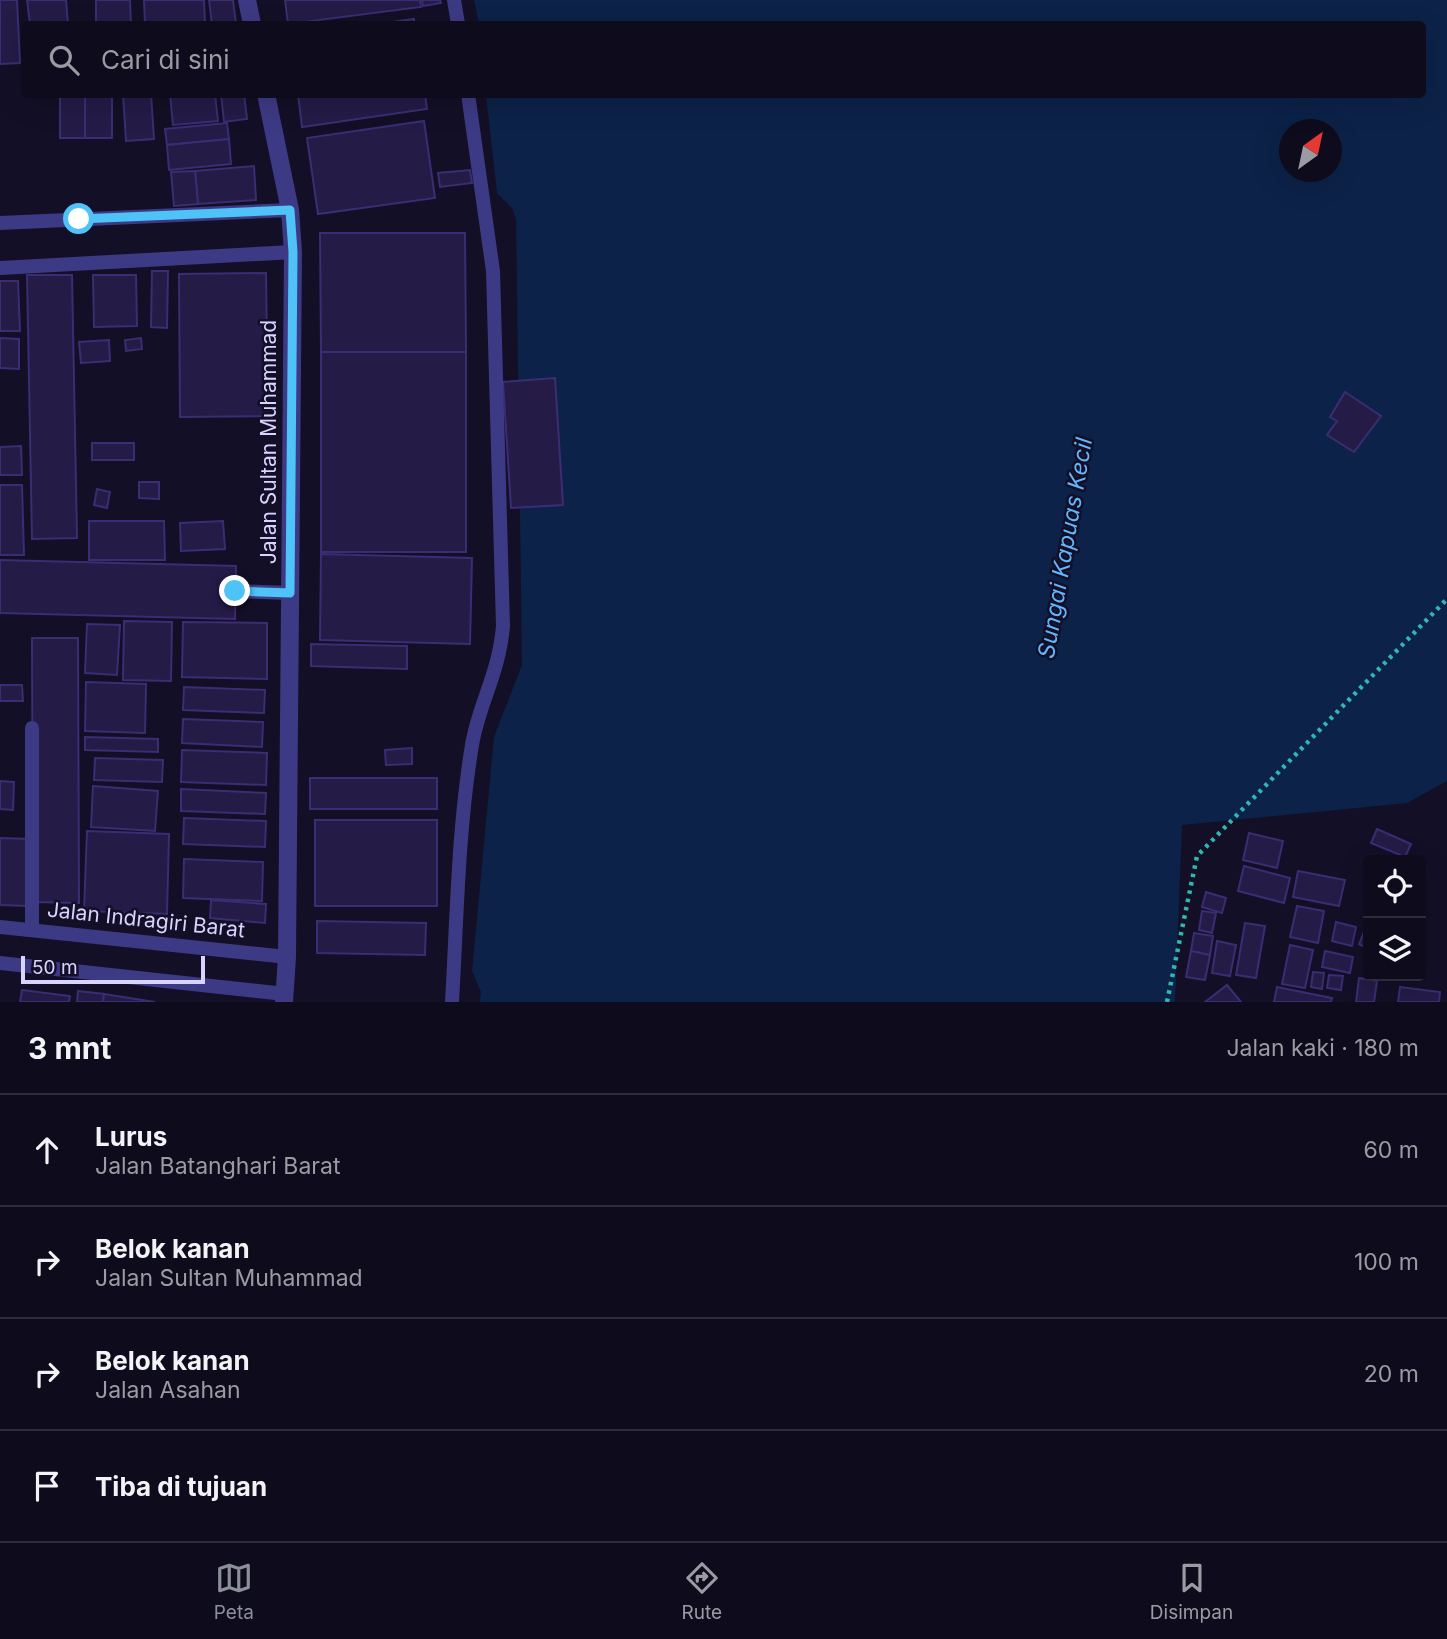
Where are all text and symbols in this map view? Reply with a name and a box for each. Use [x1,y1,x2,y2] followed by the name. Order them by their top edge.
[21,21,1426,98] search box
[45,41,83,79] icon: search
[101,44,230,75] text: Cari di sini
[1279,119,1342,182] north arrow
[63,203,94,234] route start
[256,320,281,564] street label: Jalan Sultan Muhammad
[1032,435,1098,660] water label: Sungai Kapuas Kecil
[219,575,250,606] route end
[1363,855,1426,981] map controls
[1363,855,1426,918] button: locate
[46,897,246,942] street label: Jalan Indragiri Barat
[1363,918,1426,981] button: layers
[21,953,205,985] scale bar
[32,956,78,979] text: 50 m
[28,1030,112,1066] text: 3 mnt
[1226,1034,1419,1062] text: Jalan kaki · 180 m
[95,1121,167,1152] text: Lurus
[28,1131,66,1169] icon: ahead
[1364,1136,1419,1164] text: 60 m
[95,1152,340,1180] text: Jalan Batanghari Barat
[95,1233,250,1264] text: Belok kanan
[28,1243,66,1281] icon: right
[1354,1248,1419,1276] text: 100 m
[95,1264,363,1292] text: Jalan Sultan Muhammad
[95,1345,250,1376] text: Belok kanan
[28,1355,66,1393] icon: right
[1364,1360,1419,1388] text: 20 m
[95,1376,241,1404] text: Jalan Asahan
[28,1467,66,1505] icon: arrive
[95,1471,267,1502] text: Tiba di tujuan
[214,1559,254,1624] tab: Peta
[682,1559,722,1624] tab: Rute
[1150,1559,1233,1624] tab: Disimpan

